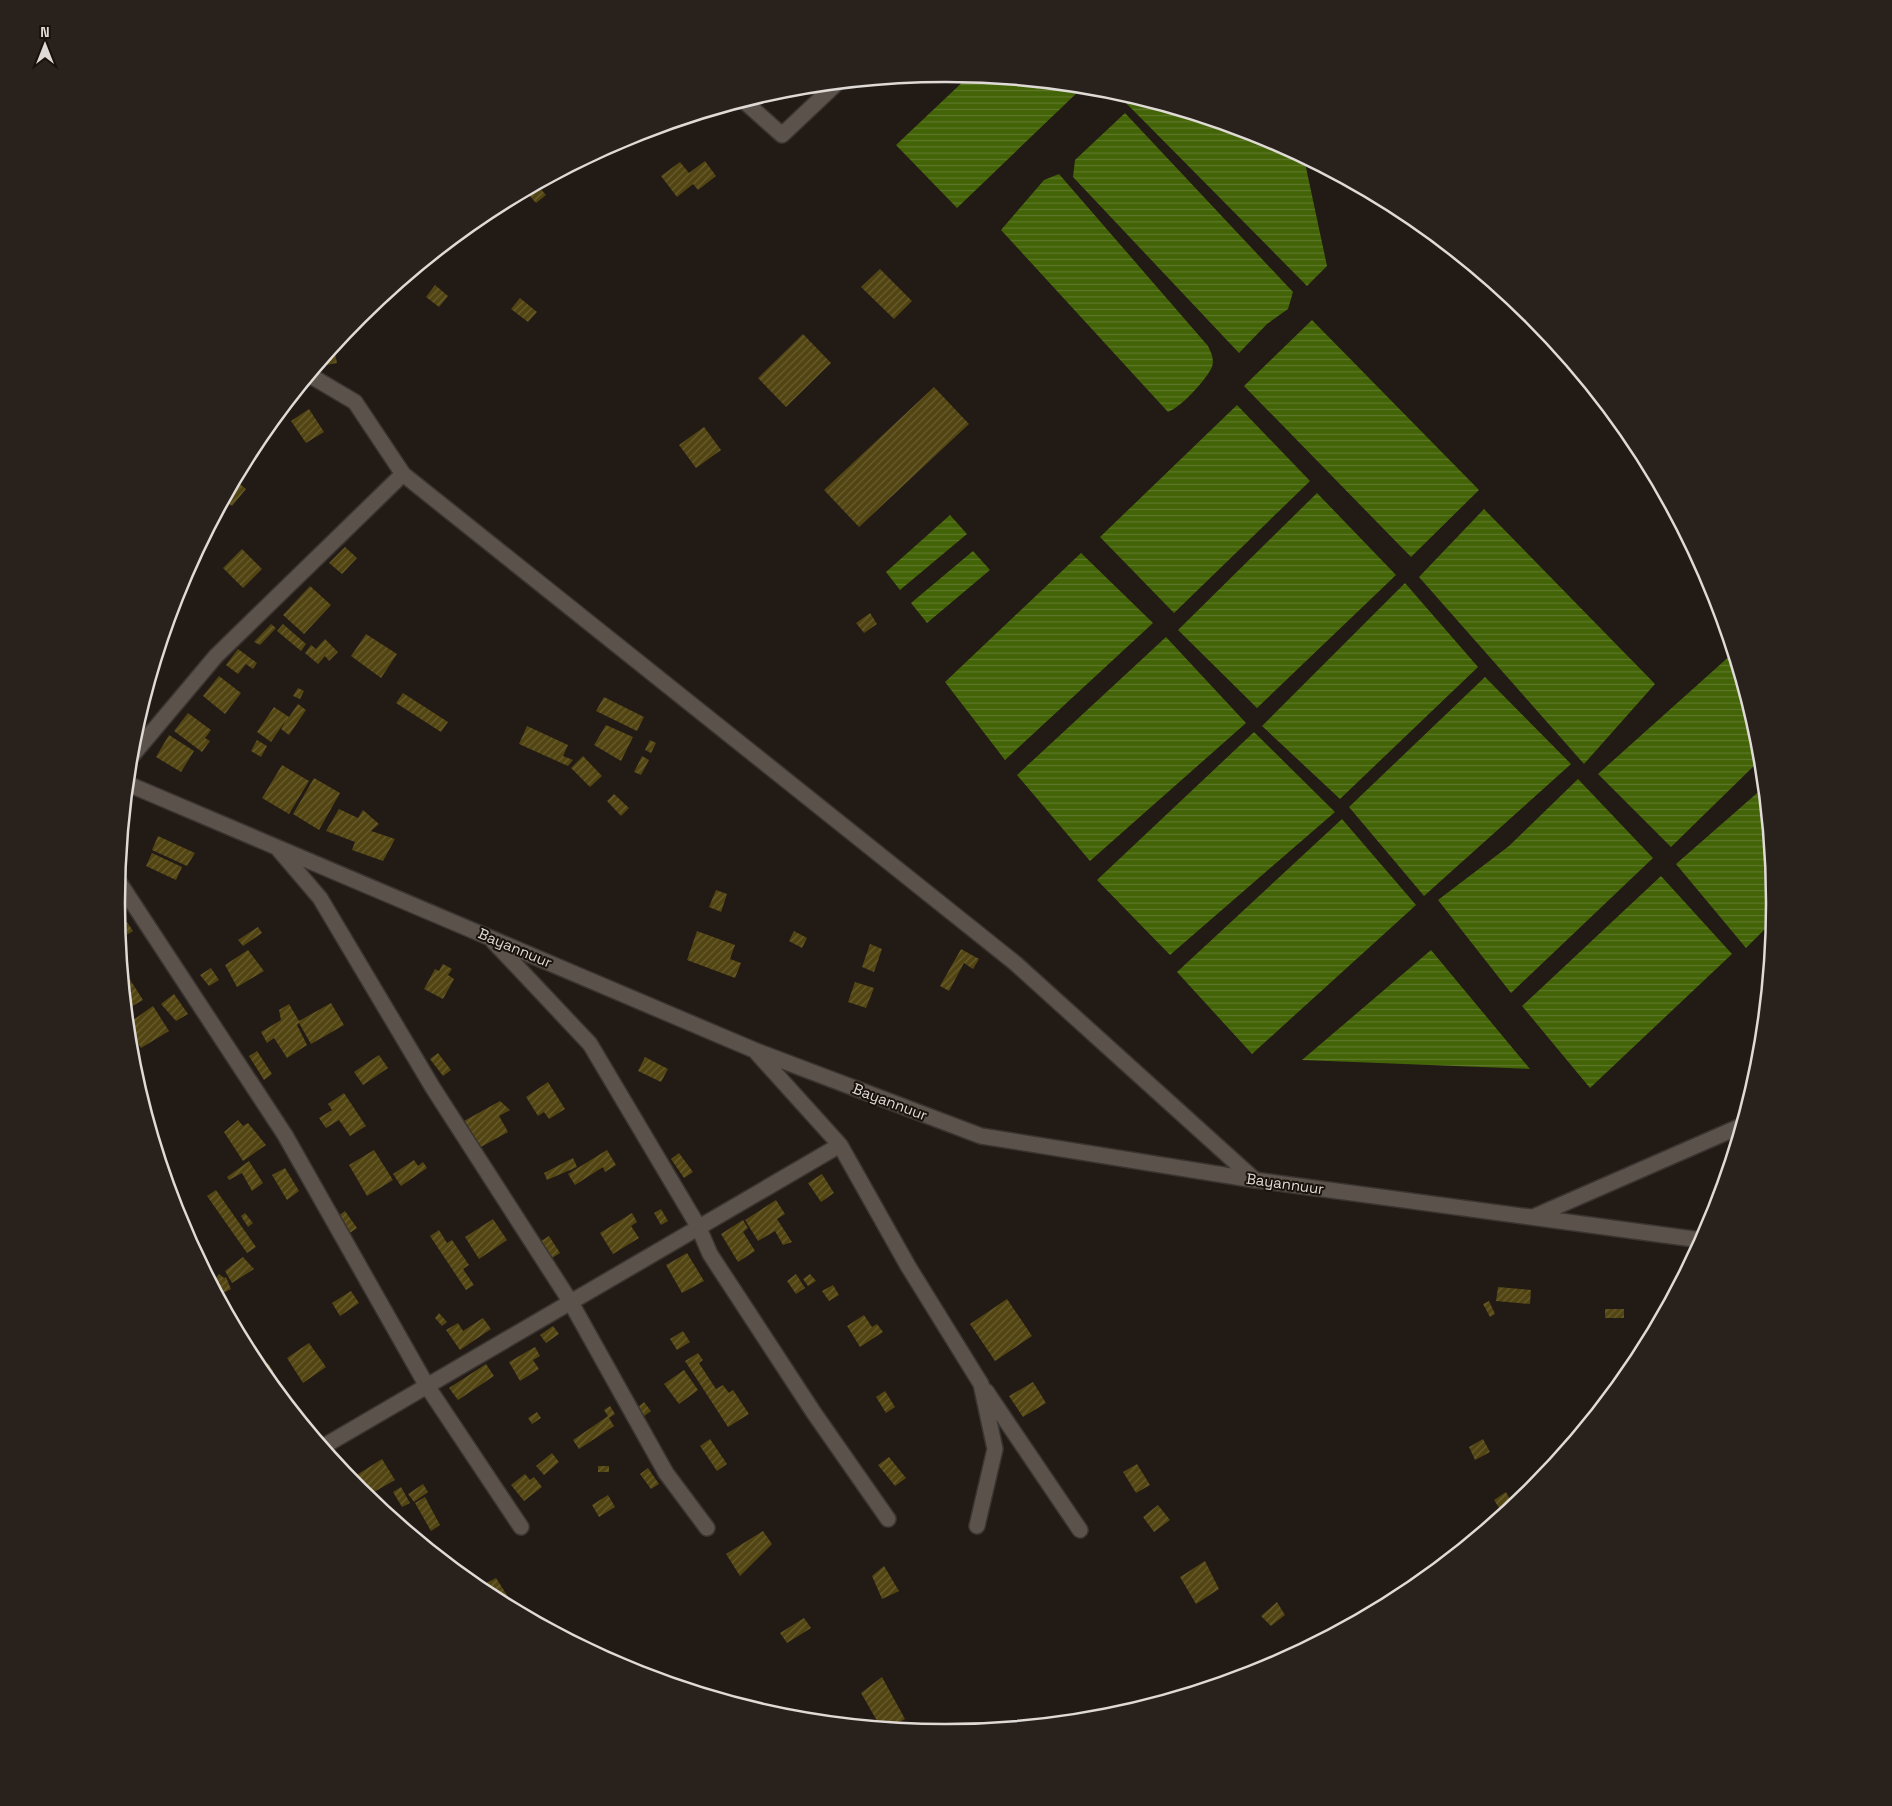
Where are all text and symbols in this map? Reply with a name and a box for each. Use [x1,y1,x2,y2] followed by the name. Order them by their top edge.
[20,20,70,70] north arrow
[40,23,50,41] text: N
[475,923,555,972] street label: Bayannuur
[850,1079,931,1125] street label: Bayannuur
[1245,1169,1326,1198] street label: Bayannuur

